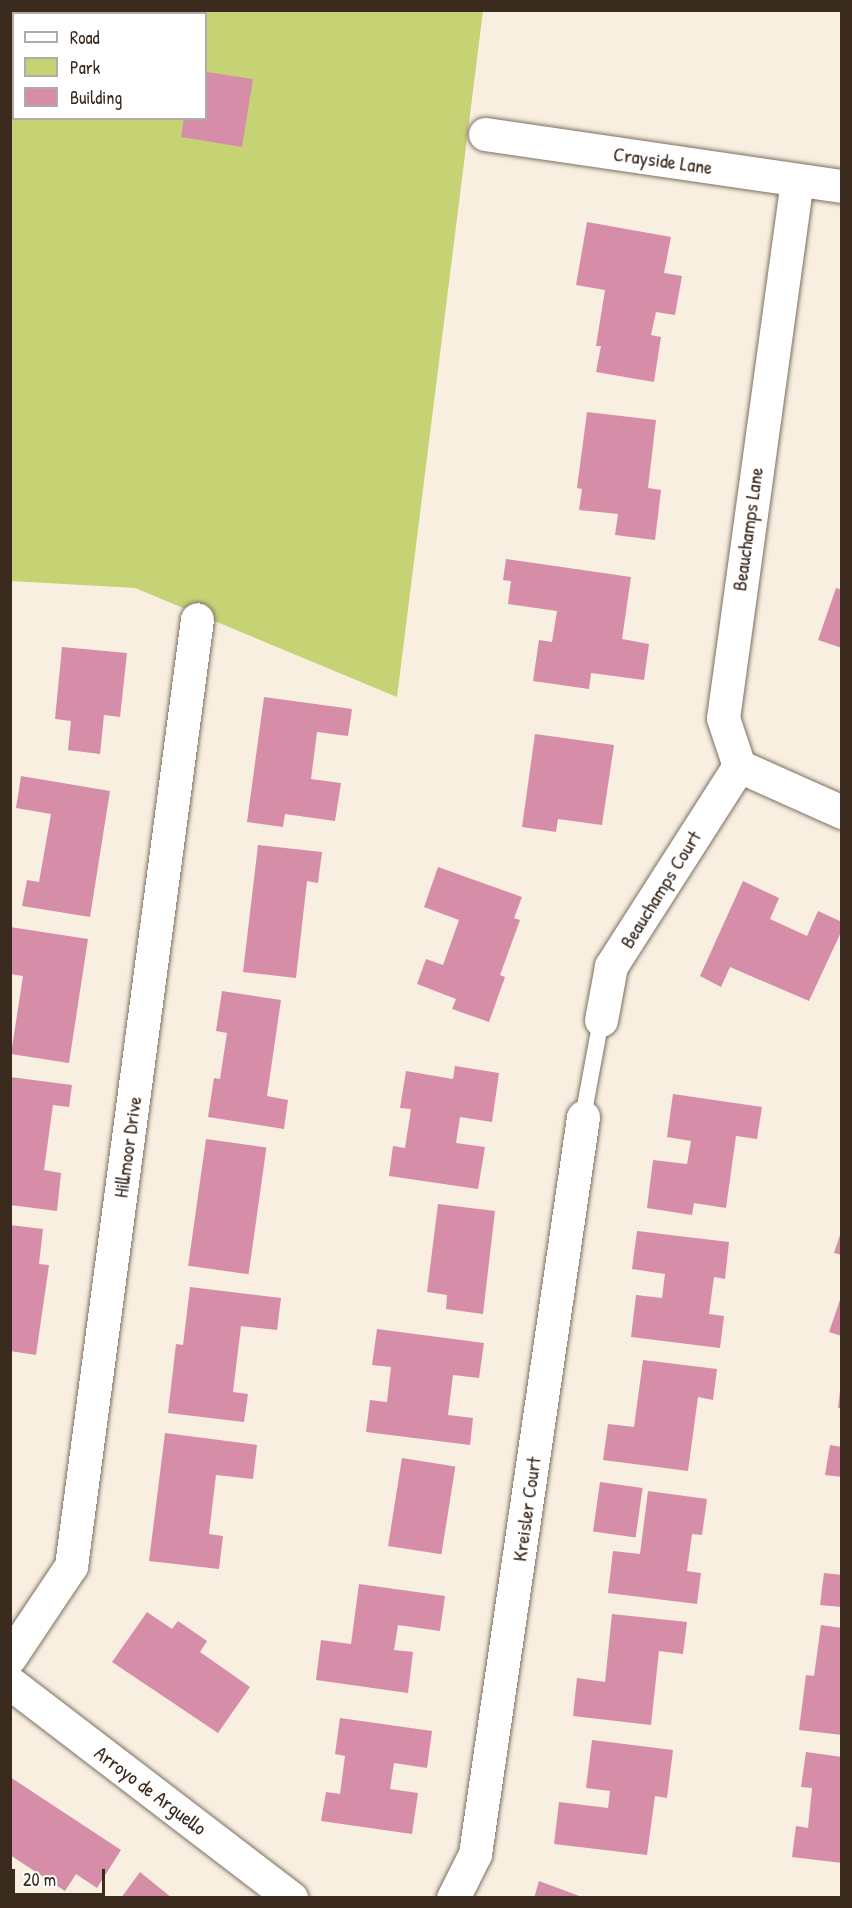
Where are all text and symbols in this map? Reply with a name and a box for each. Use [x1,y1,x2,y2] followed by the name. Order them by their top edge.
[12,12,207,120] legend
[70,25,100,50] text: Road
[70,55,100,80] text: Park
[70,85,122,110] text: Building
[612,141,714,179] street label: Crayside Lane
[726,466,768,592] street label: Beauchamps Lane
[614,826,706,952] street label: Beauchamps Court
[108,1095,146,1199] street label: Hillmoor Drive
[507,1455,545,1563] street label: Kreisler Court
[90,1740,212,1840] street label: Arroyo de Arguello
[15,1857,108,1895] scale bar
[23,1867,56,1892] text: 20 m

